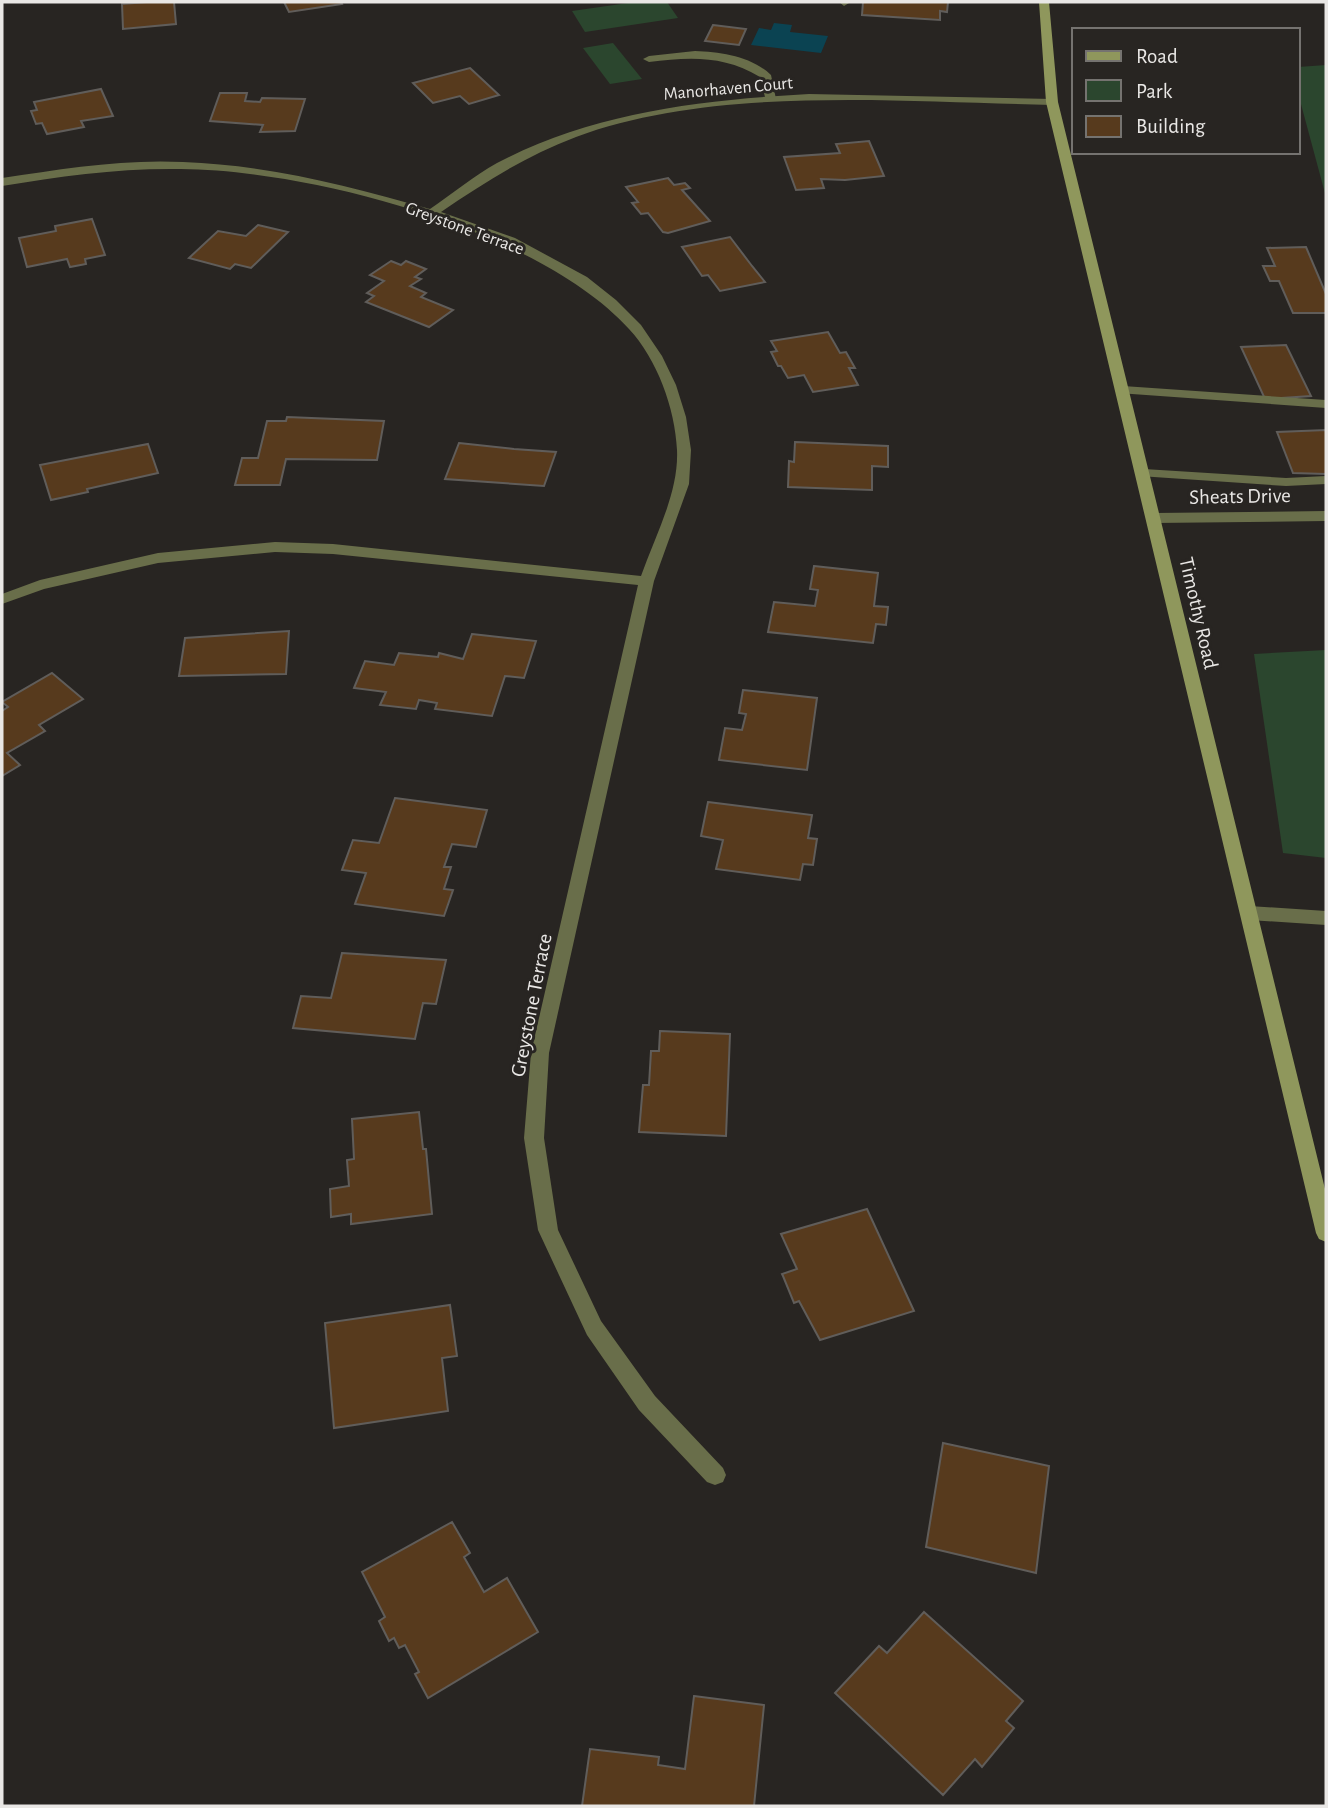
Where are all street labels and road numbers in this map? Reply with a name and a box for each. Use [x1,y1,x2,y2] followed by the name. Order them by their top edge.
[663,74,794,104] street label: Manorhaven Court
[403,199,526,259] street label: Greystone Terrace
[1189,485,1291,508] street label: Sheats Drive
[1175,555,1222,671] street label: Timothy Road
[507,932,556,1078] street label: Greystone Terrace

